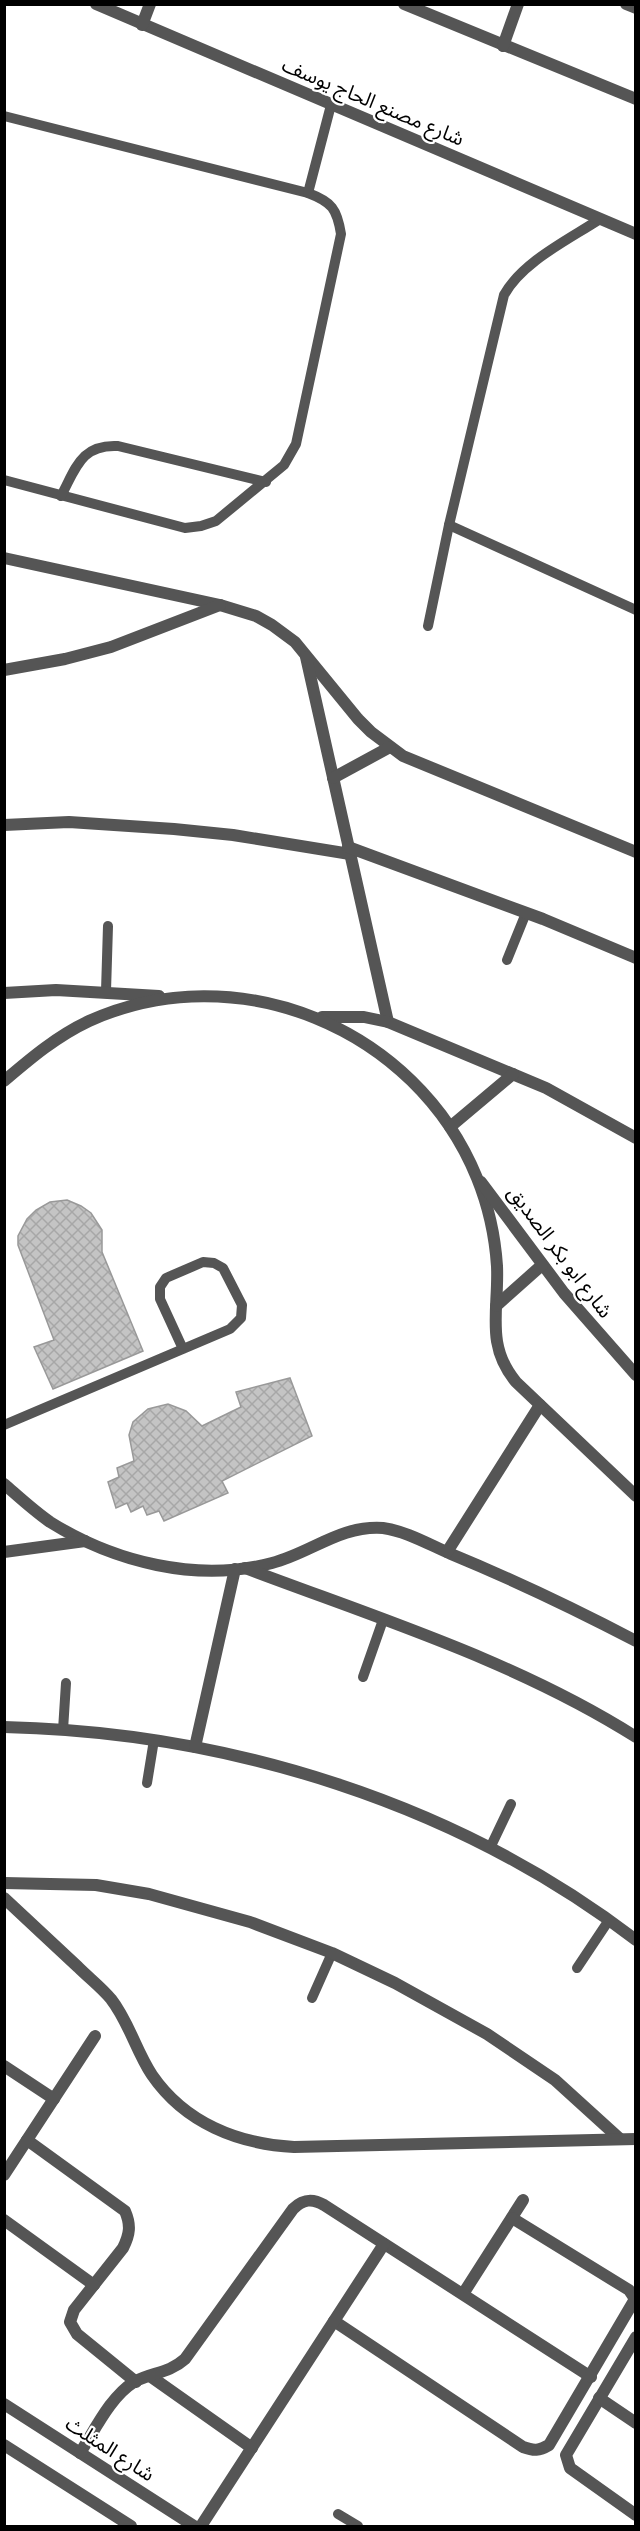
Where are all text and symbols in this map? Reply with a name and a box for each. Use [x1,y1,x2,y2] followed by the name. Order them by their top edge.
[277,51,468,154] street label: شارع مصنع الحاج يوسف
[501,1180,619,1324] street label: شارع ابو بكر الصديق
[60,2410,160,2489] street label: شارع المثلث

